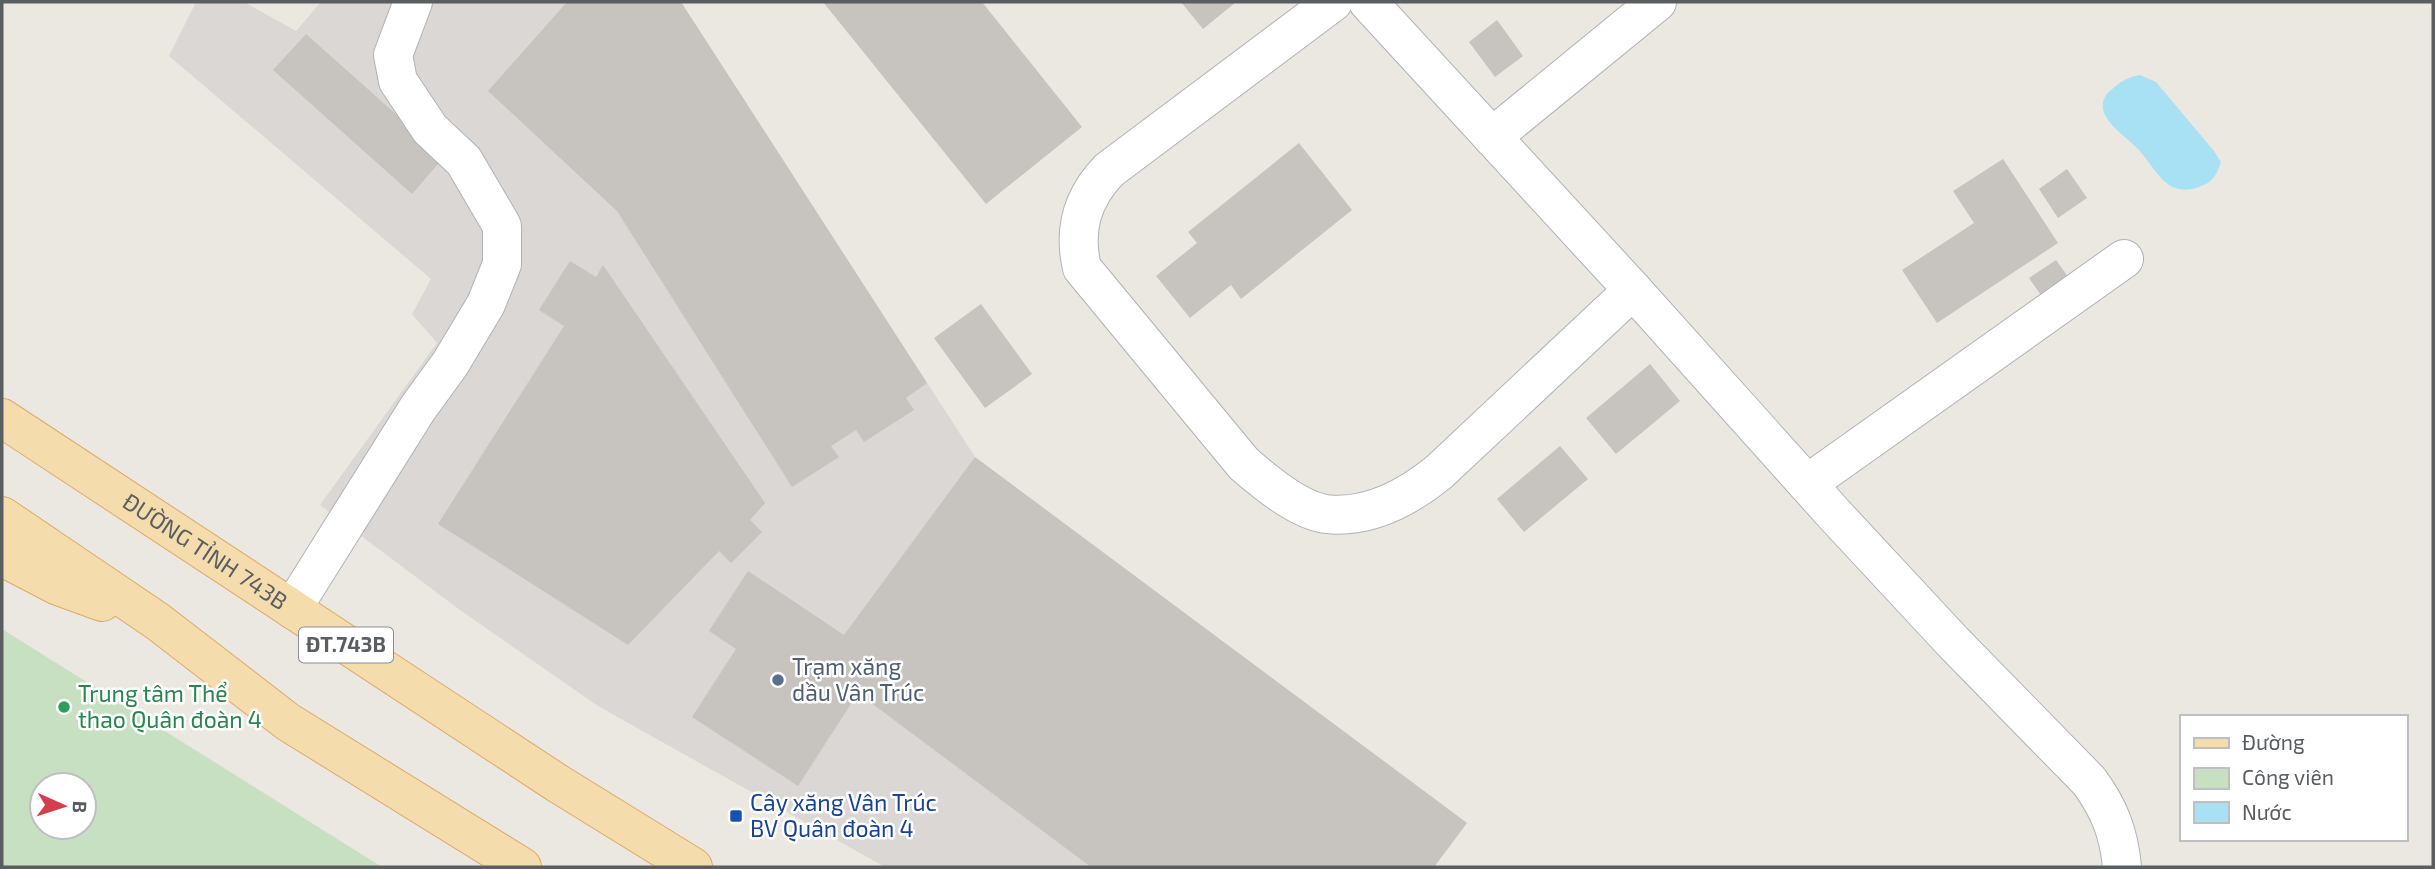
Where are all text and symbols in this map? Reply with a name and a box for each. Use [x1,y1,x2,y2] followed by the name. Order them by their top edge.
[118,486,293,615] street label: ĐƯỜNG TỈNH 743B
[299,628,393,662] road number: ĐT.743B
[792,652,924,706] place label: Trạm xăng dầu Vân Trúc
[770,672,786,688] marker: Trạm xăng dầu Vân Trúc
[78,679,262,733] place label: Trung tâm Thể thao Quân đoàn 4
[56,699,72,715] marker: Trung tâm Thể thao Quân đoàn 4
[2180,715,2407,841] legend
[2242,729,2305,754] text: Đường
[2242,764,2334,789] text: Công viên
[28,771,98,841] north arrow
[750,788,937,842] place label: Cây xăng Vân Trúc BV Quân đoàn 4
[2242,799,2292,824] text: Nước
[69,800,92,814] text: B
[728,808,744,824] marker: Cây xăng Vân Trúc BV Quân đoàn 4

